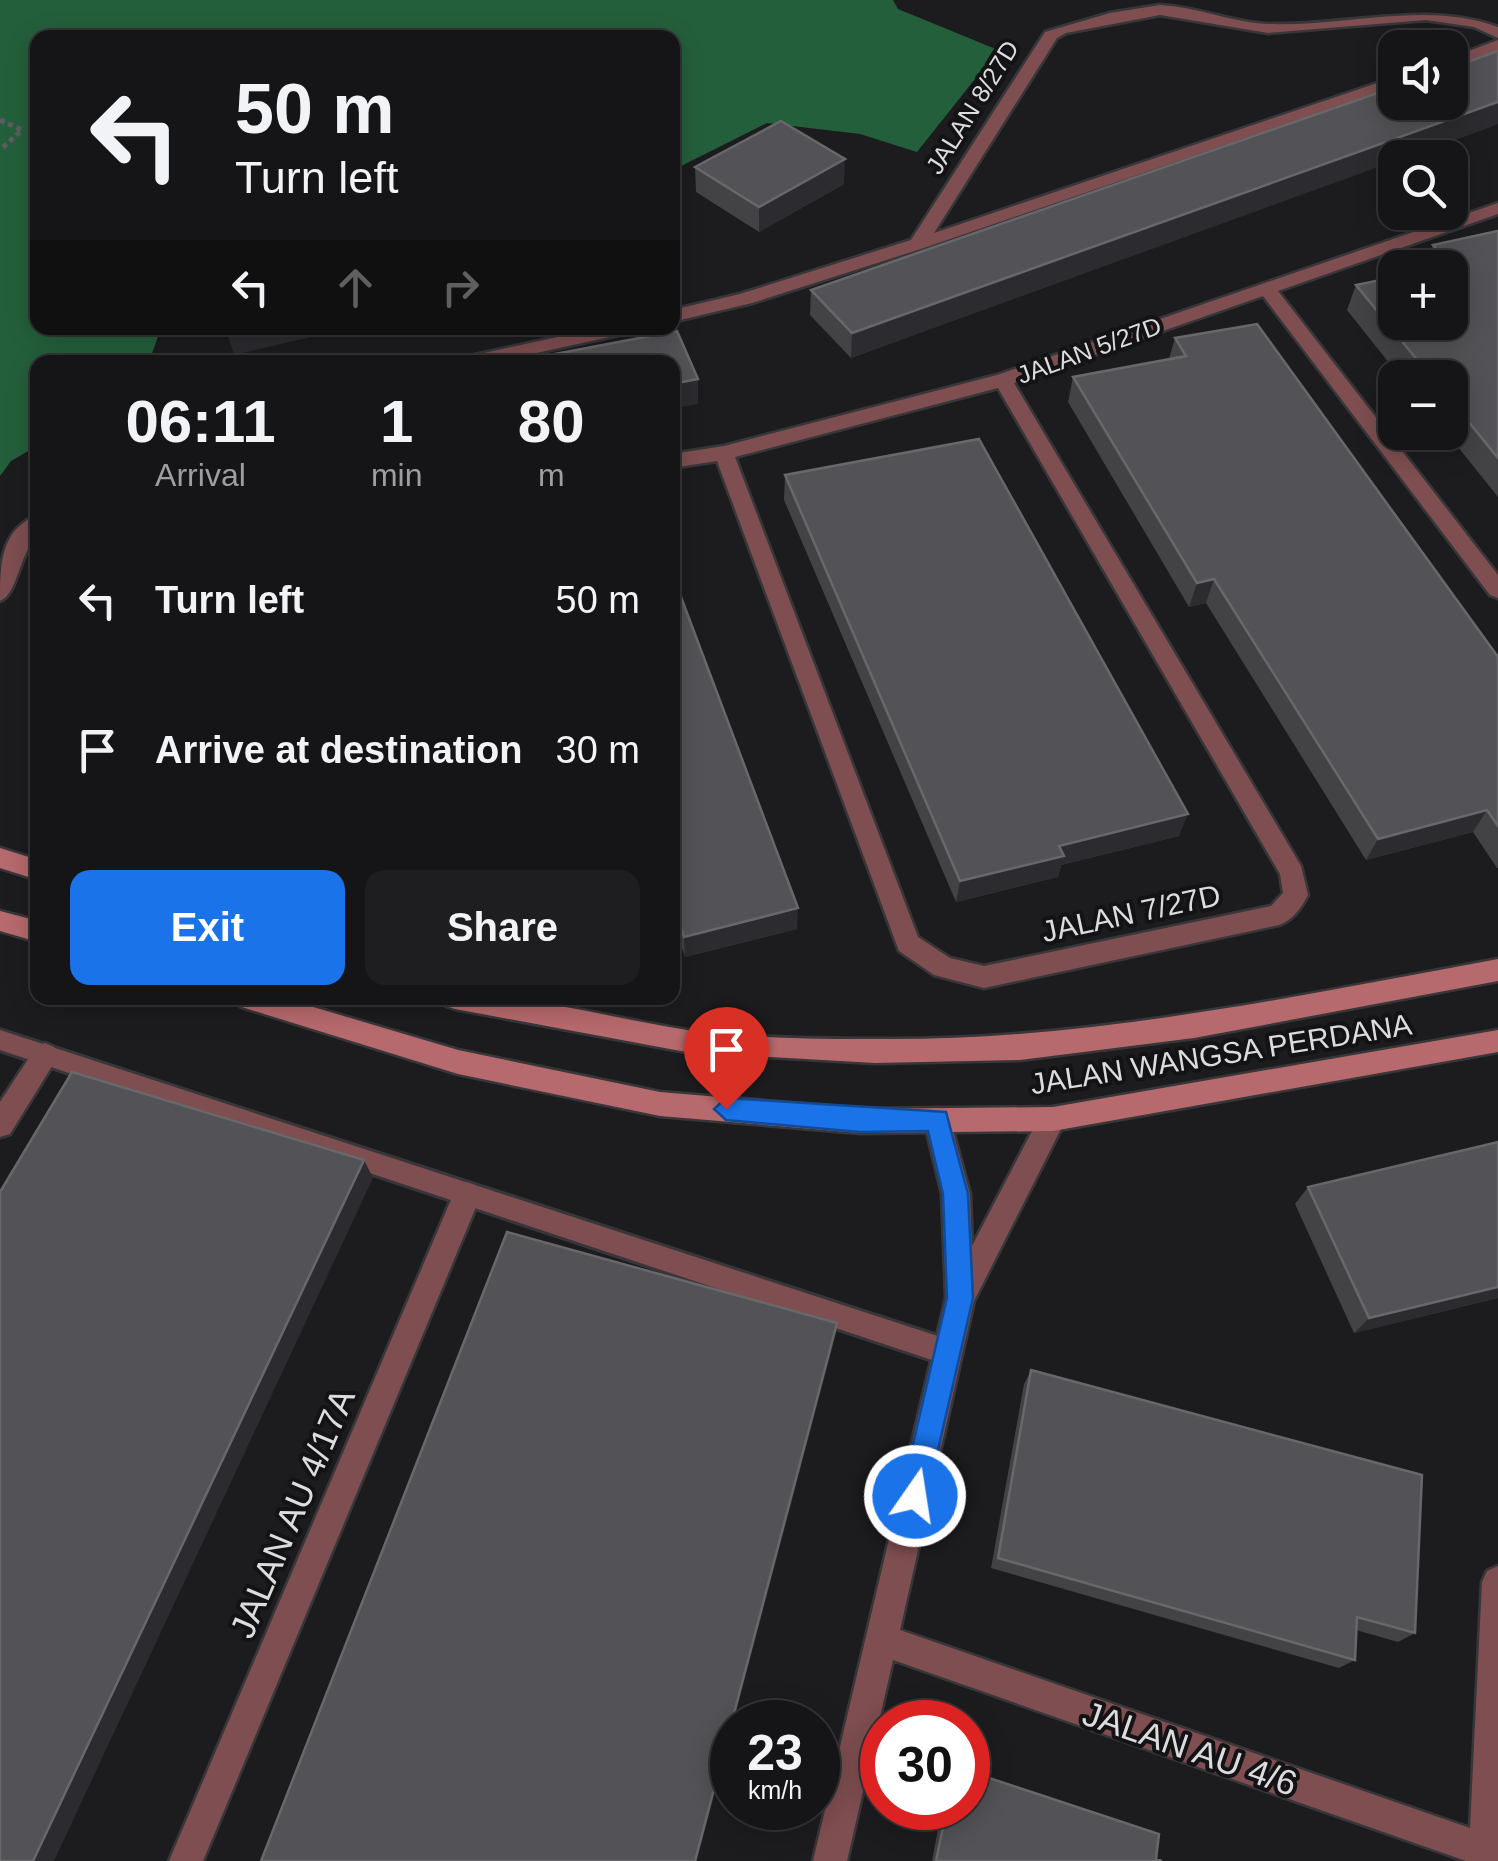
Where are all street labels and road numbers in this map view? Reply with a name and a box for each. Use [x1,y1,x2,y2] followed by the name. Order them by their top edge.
[920,35,1024,179] street label: JALAN 8/27D
[1013,311,1165,389] street label: JALAN 5/27D
[1039,878,1223,948] street label: JALAN 7/27D
[1028,1008,1414,1100] street label: JALAN WANGSA PERDANA
[222,1382,362,1643] street label: JALAN AU 4/17A
[1078,1693,1302,1803] street label: JALAN AU 4/6

